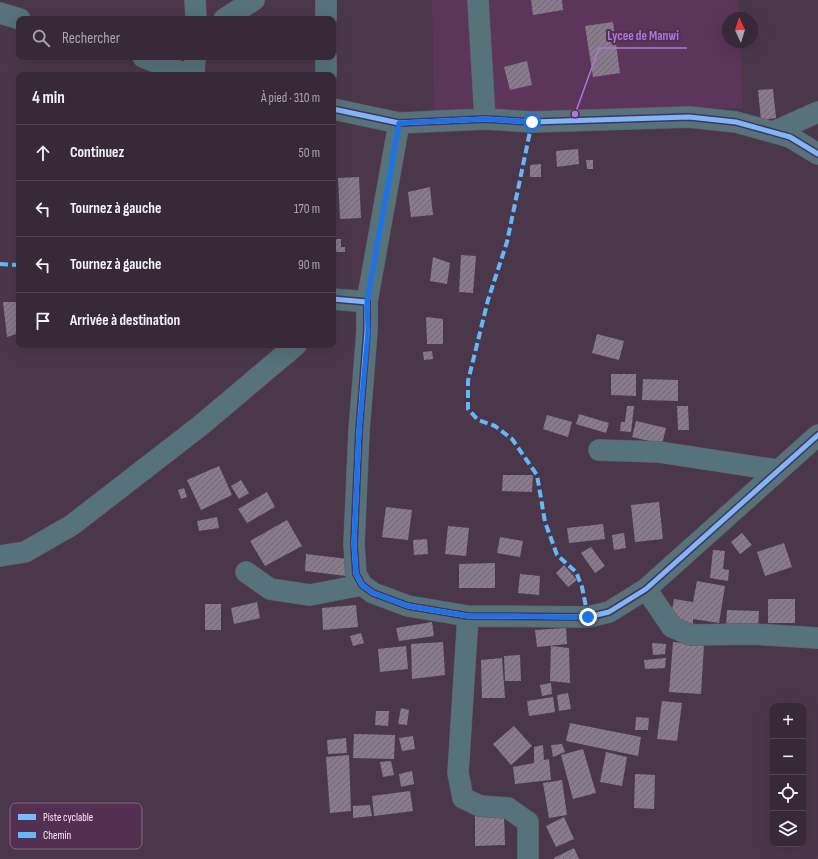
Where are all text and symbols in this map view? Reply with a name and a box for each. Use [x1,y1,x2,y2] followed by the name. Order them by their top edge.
[722,12,758,48] north arrow
[16,16,336,60] search box
[599,23,687,48] callout: Lycee de Manwi
[30,27,52,49] icon: search
[607,28,679,44] text: Lycee de Manwi
[62,29,120,48] text: Rechercher
[32,88,65,108] text: 4 min
[261,90,320,106] text: À pied · 310 m
[523,113,541,131] route start
[32,142,54,164] icon: ahead
[70,143,124,162] text: Continuez
[299,145,320,161] text: 50 m
[32,198,54,220] icon: left
[70,199,161,218] text: Tournez à gauche
[294,201,320,217] text: 170 m
[32,254,54,276] icon: left
[70,255,161,274] text: Tournez à gauche
[298,257,320,273] text: 90 m
[32,310,54,332] icon: arrive
[70,311,180,330] text: Arrivée à destination
[579,608,597,626] route end
[770,703,806,847] map controls
[770,703,806,739] button: +
[770,739,806,775] button: −
[770,775,806,811] button: locate
[10,803,142,849] legend
[43,811,93,824] text: Piste cyclable
[770,811,806,847] button: layers
[43,829,72,842] text: Chemin

